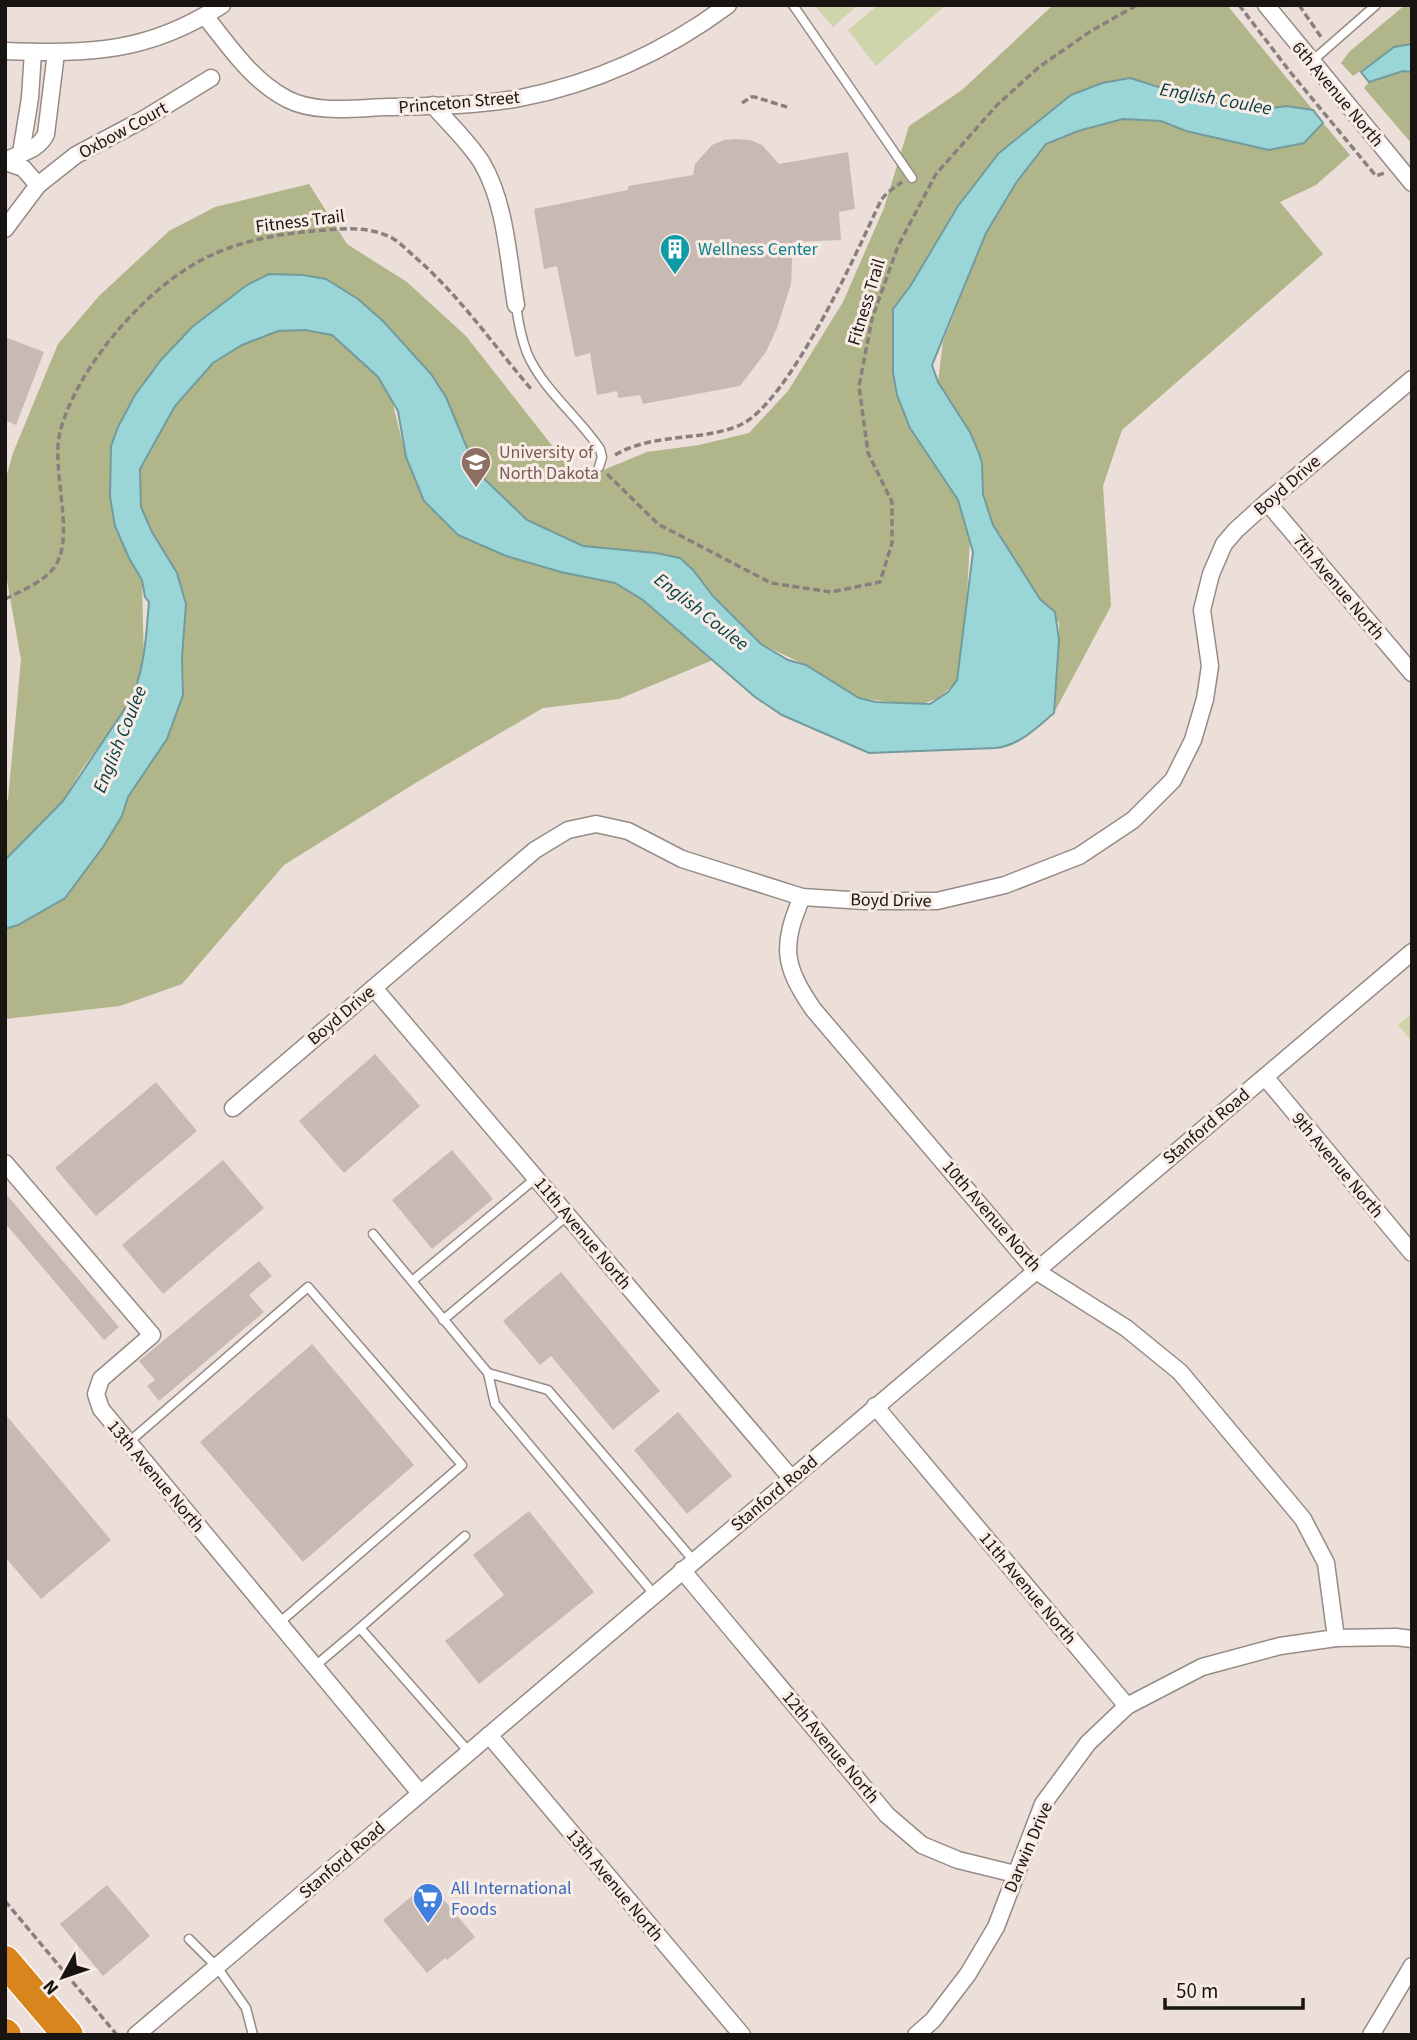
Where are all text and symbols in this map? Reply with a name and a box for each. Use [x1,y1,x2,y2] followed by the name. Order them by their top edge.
[1286,36,1389,153] street label: 6th Avenue North
[1158,76,1274,123] water label: English Coulee
[397,85,521,120] street label: Princeton Street
[74,96,172,165] street label: Oxbow Court
[254,204,346,239] street label: Fitness Trail
[658,232,692,276] building icon: Wellness Center
[698,237,819,262] place label: Wellness Center
[841,256,892,349] street label: Fitness Trail
[499,440,599,486] place label: University of North Dakota
[459,445,493,489] school or university icon: University of North Dakota
[1248,449,1326,521] street label: Boyd Drive
[1287,529,1390,646] street label: 7th Avenue North
[648,567,754,658] water label: English Coulee
[87,682,154,797] water label: English Coulee
[850,887,932,914] street label: Boyd Drive
[302,980,381,1051] street label: Boyd Drive
[1157,1082,1255,1170] street label: Stanford Road
[1286,1107,1389,1224] street label: 9th Avenue North
[936,1155,1047,1277] street label: 10th Avenue North
[528,1172,637,1295] street label: 11th Avenue North
[101,1415,210,1538] street label: 13th Avenue North
[725,1449,823,1537] street label: Stanford Road
[973,1527,1082,1650] street label: 11th Avenue North
[776,1686,885,1809] street label: 12th Avenue North
[998,1798,1059,1897] street label: Darwin Drive
[294,1816,391,1905] street label: Stanford Road
[560,1824,669,1947] street label: 13th Avenue North
[451,1876,572,1922] place label: All International Foods
[411,1881,445,1925] supermarket icon: All International Foods
[28,1942,98,2012] north arrow
[1165,1966,1303,2010] scale bar
[37,1973,66,2000] text: N
[1176,1976,1218,2006] text: 50 m

